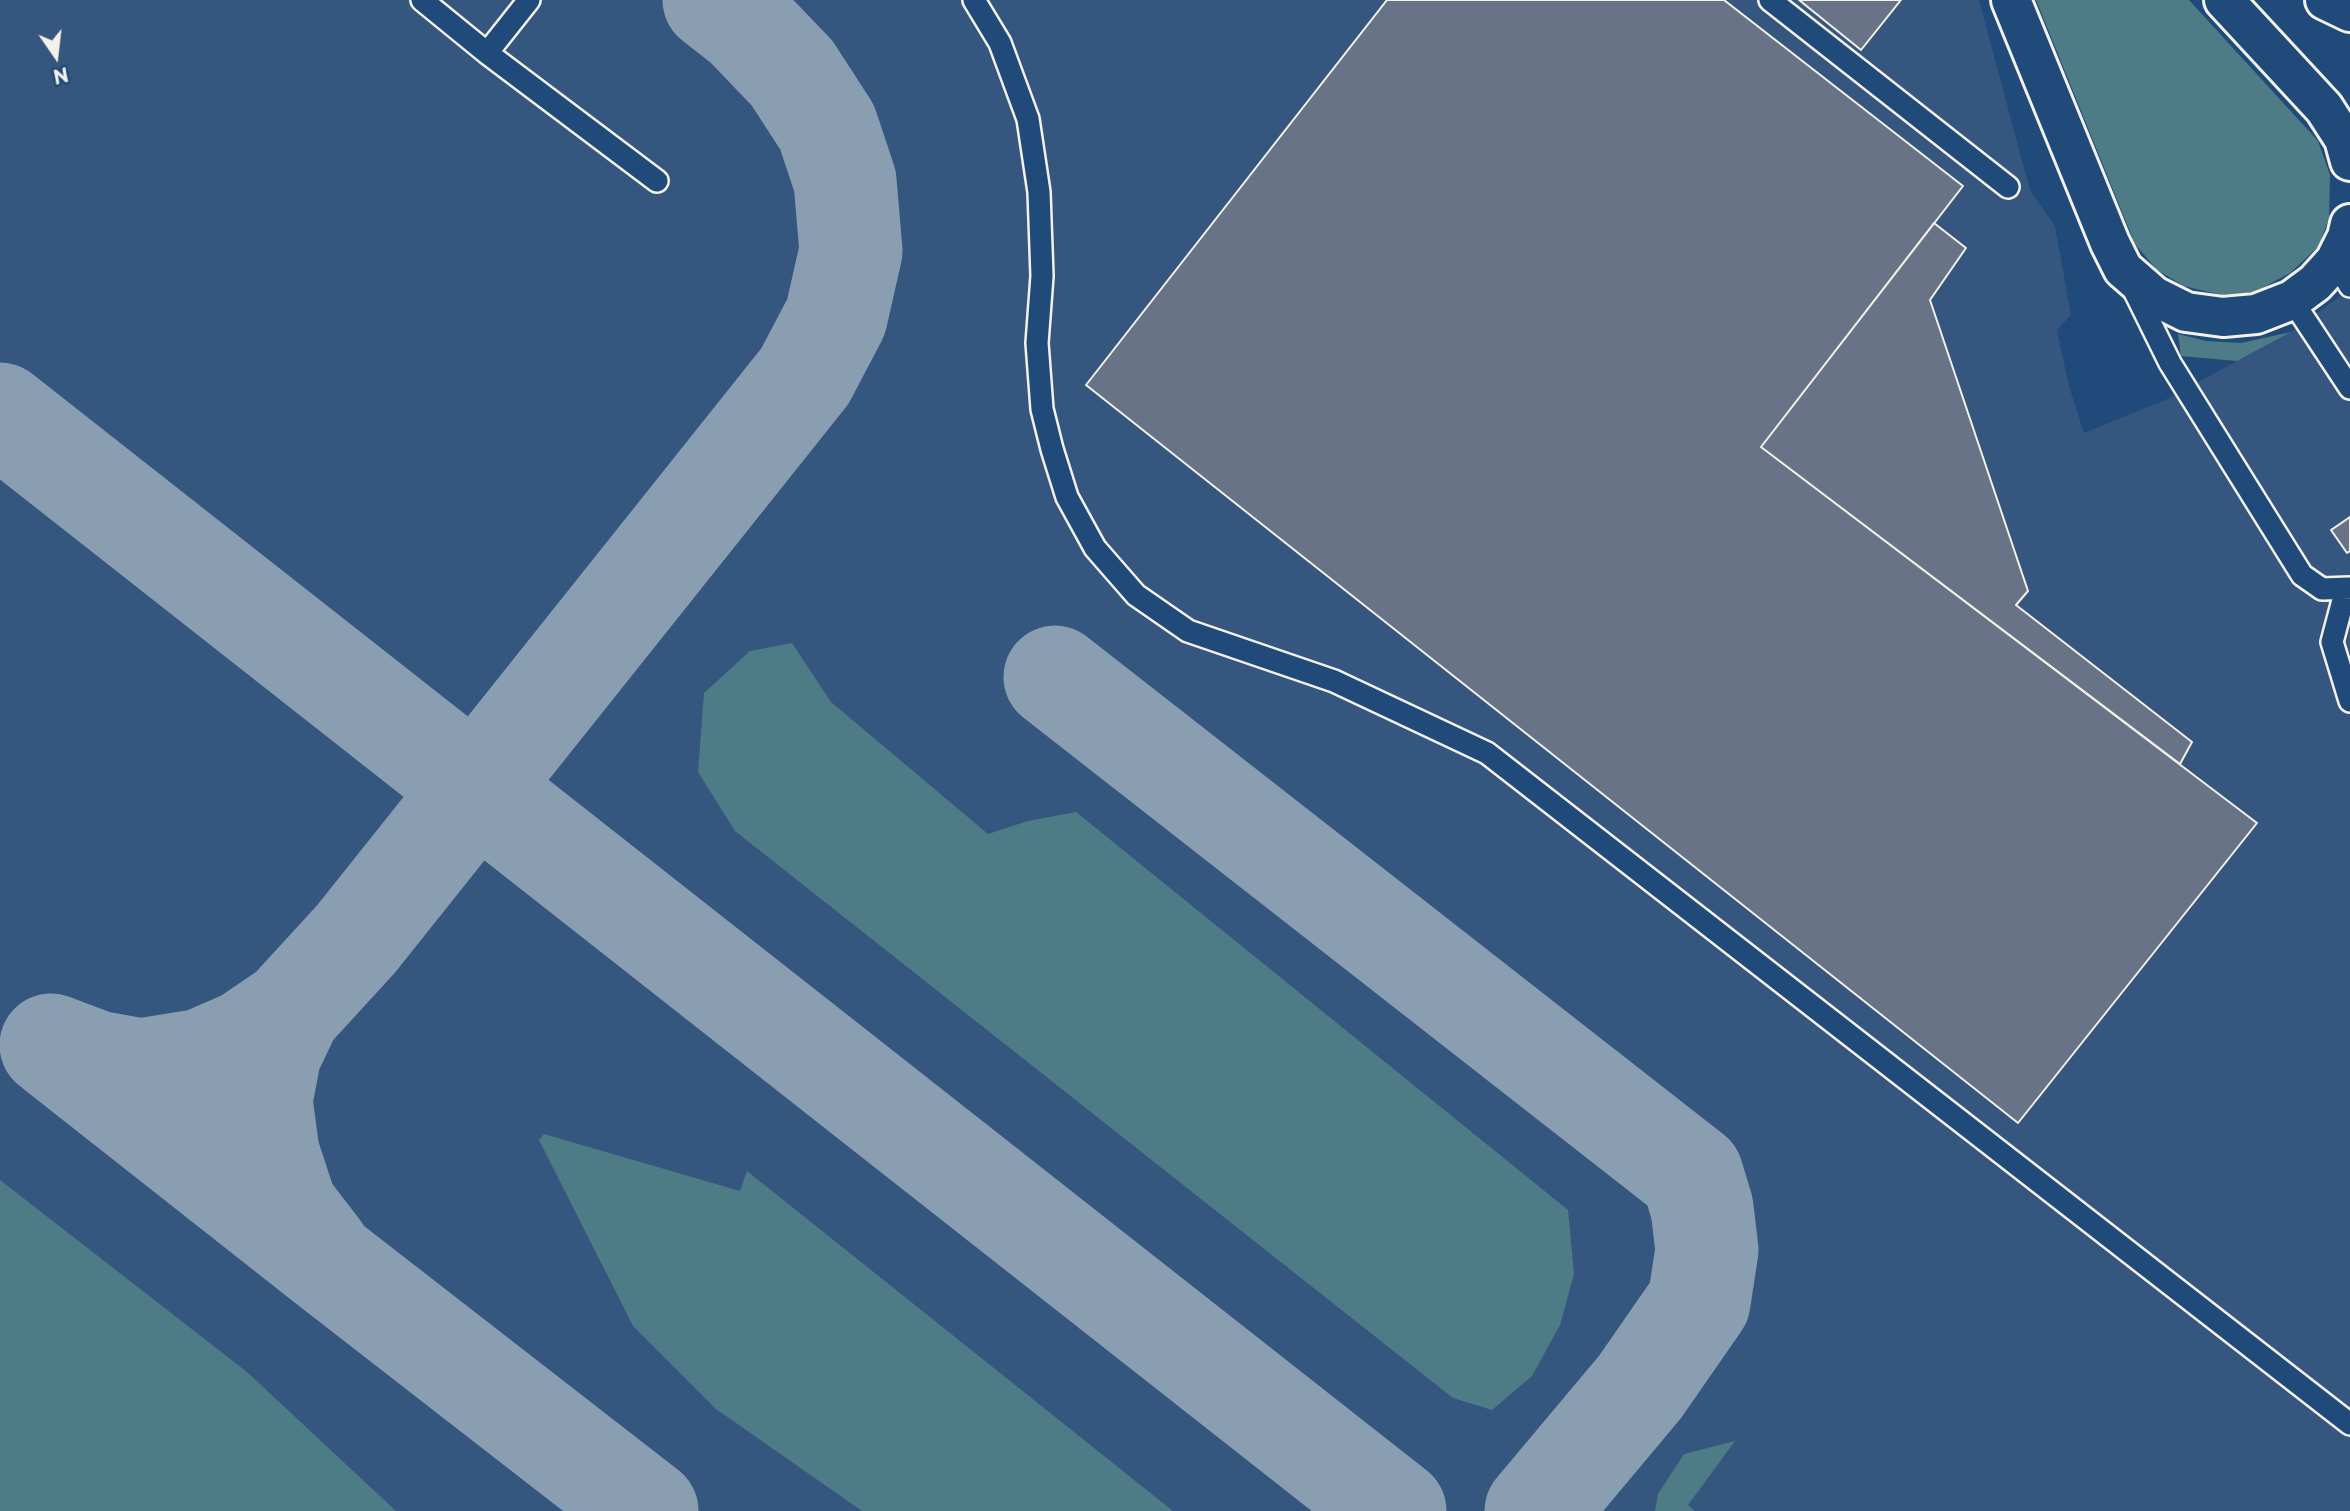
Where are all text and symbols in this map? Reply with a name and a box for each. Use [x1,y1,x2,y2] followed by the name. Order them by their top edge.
[21,21,91,91] north arrow
[50,61,72,92] text: N

